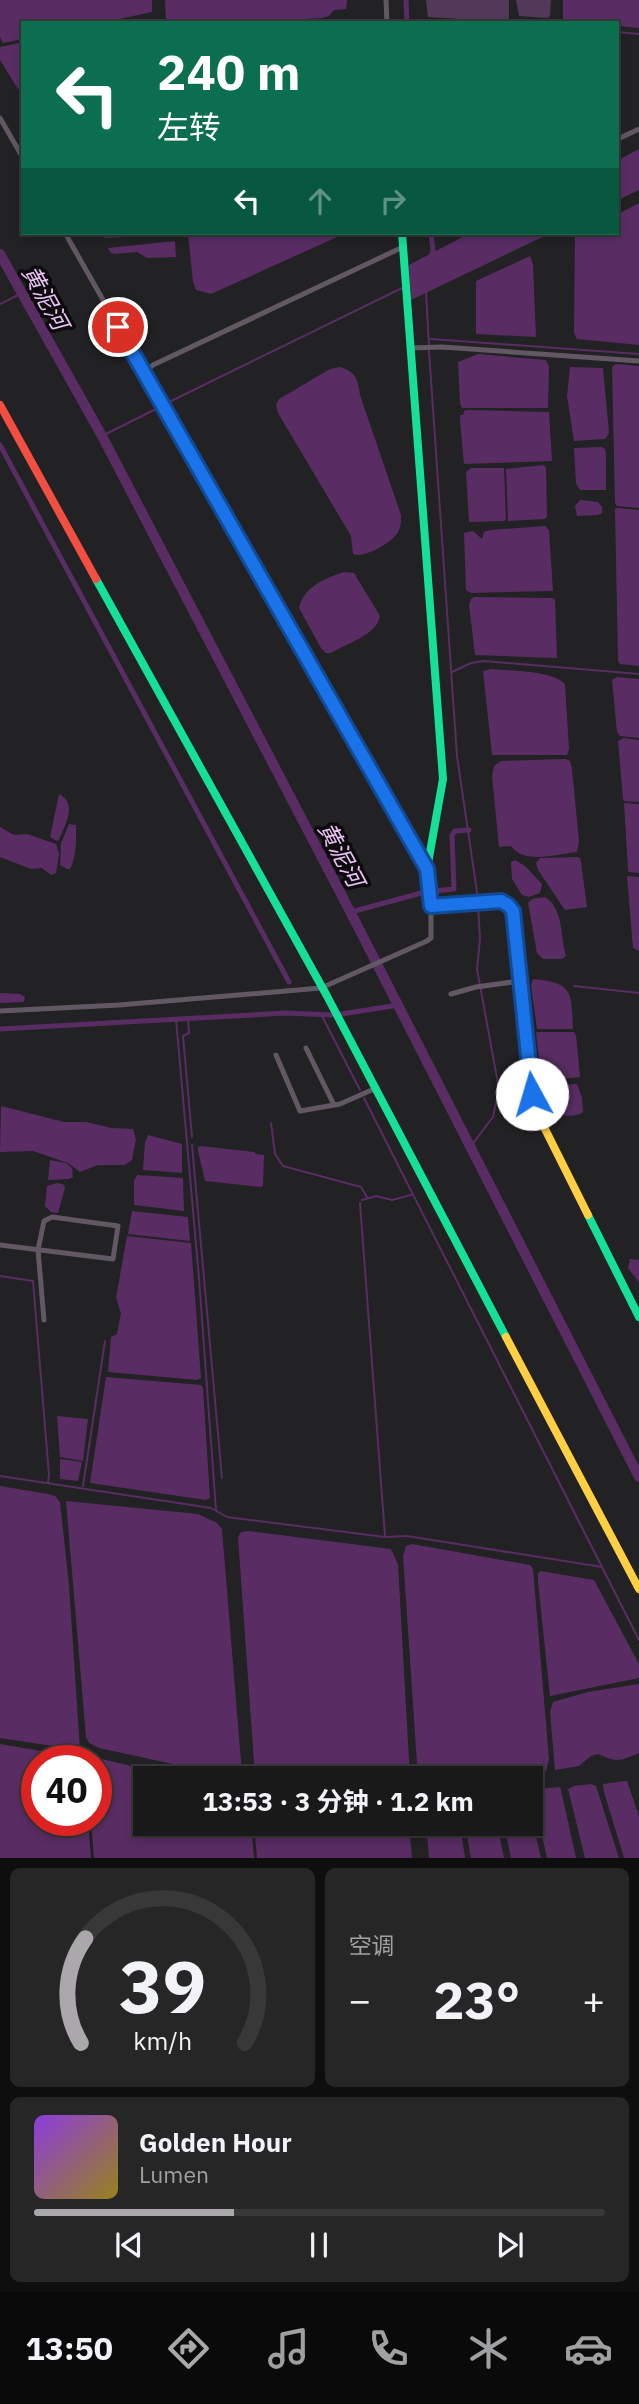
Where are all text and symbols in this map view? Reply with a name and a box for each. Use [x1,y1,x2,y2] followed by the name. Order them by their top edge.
[157,40,301,103] text: 240 m
[42,49,133,140] icon: left
[157,106,221,148] text: 左转
[228,182,266,220] icon: left
[301,182,339,220] icon: ahead
[374,182,412,220] icon: right
[16,260,78,338] water label: 黄泥河
[88,297,148,357] pin
[99,308,137,346] icon: arrive
[313,816,373,895] water label: 黄泥河
[495,1057,569,1131] position arrow
[21,1745,112,1836] speed limit sign: 40
[202,1784,474,1818] text: 13:53 · 3 分钟 · 1.2 km
[349,1930,395,1960] text: 空调
[119,1939,206,2034] text: 39
[433,1966,520,2033] text: 23°
[349,1975,371,2024] text: −
[582,1975,605,2024] text: +
[133,2024,192,2057] text: km/h
[139,2125,292,2159] text: Golden Hour
[139,2159,209,2189] text: Lumen
[110,2226,148,2264] icon: previous
[300,2226,338,2264] icon: pause
[491,2226,529,2264] icon: next
[164,2324,213,2373] icon: directions
[264,2324,313,2373] icon: music
[364,2324,413,2373] icon: phone
[464,2324,513,2373] icon: climate
[564,2324,613,2373] icon: car
[26,2327,113,2369] text: 13:50

